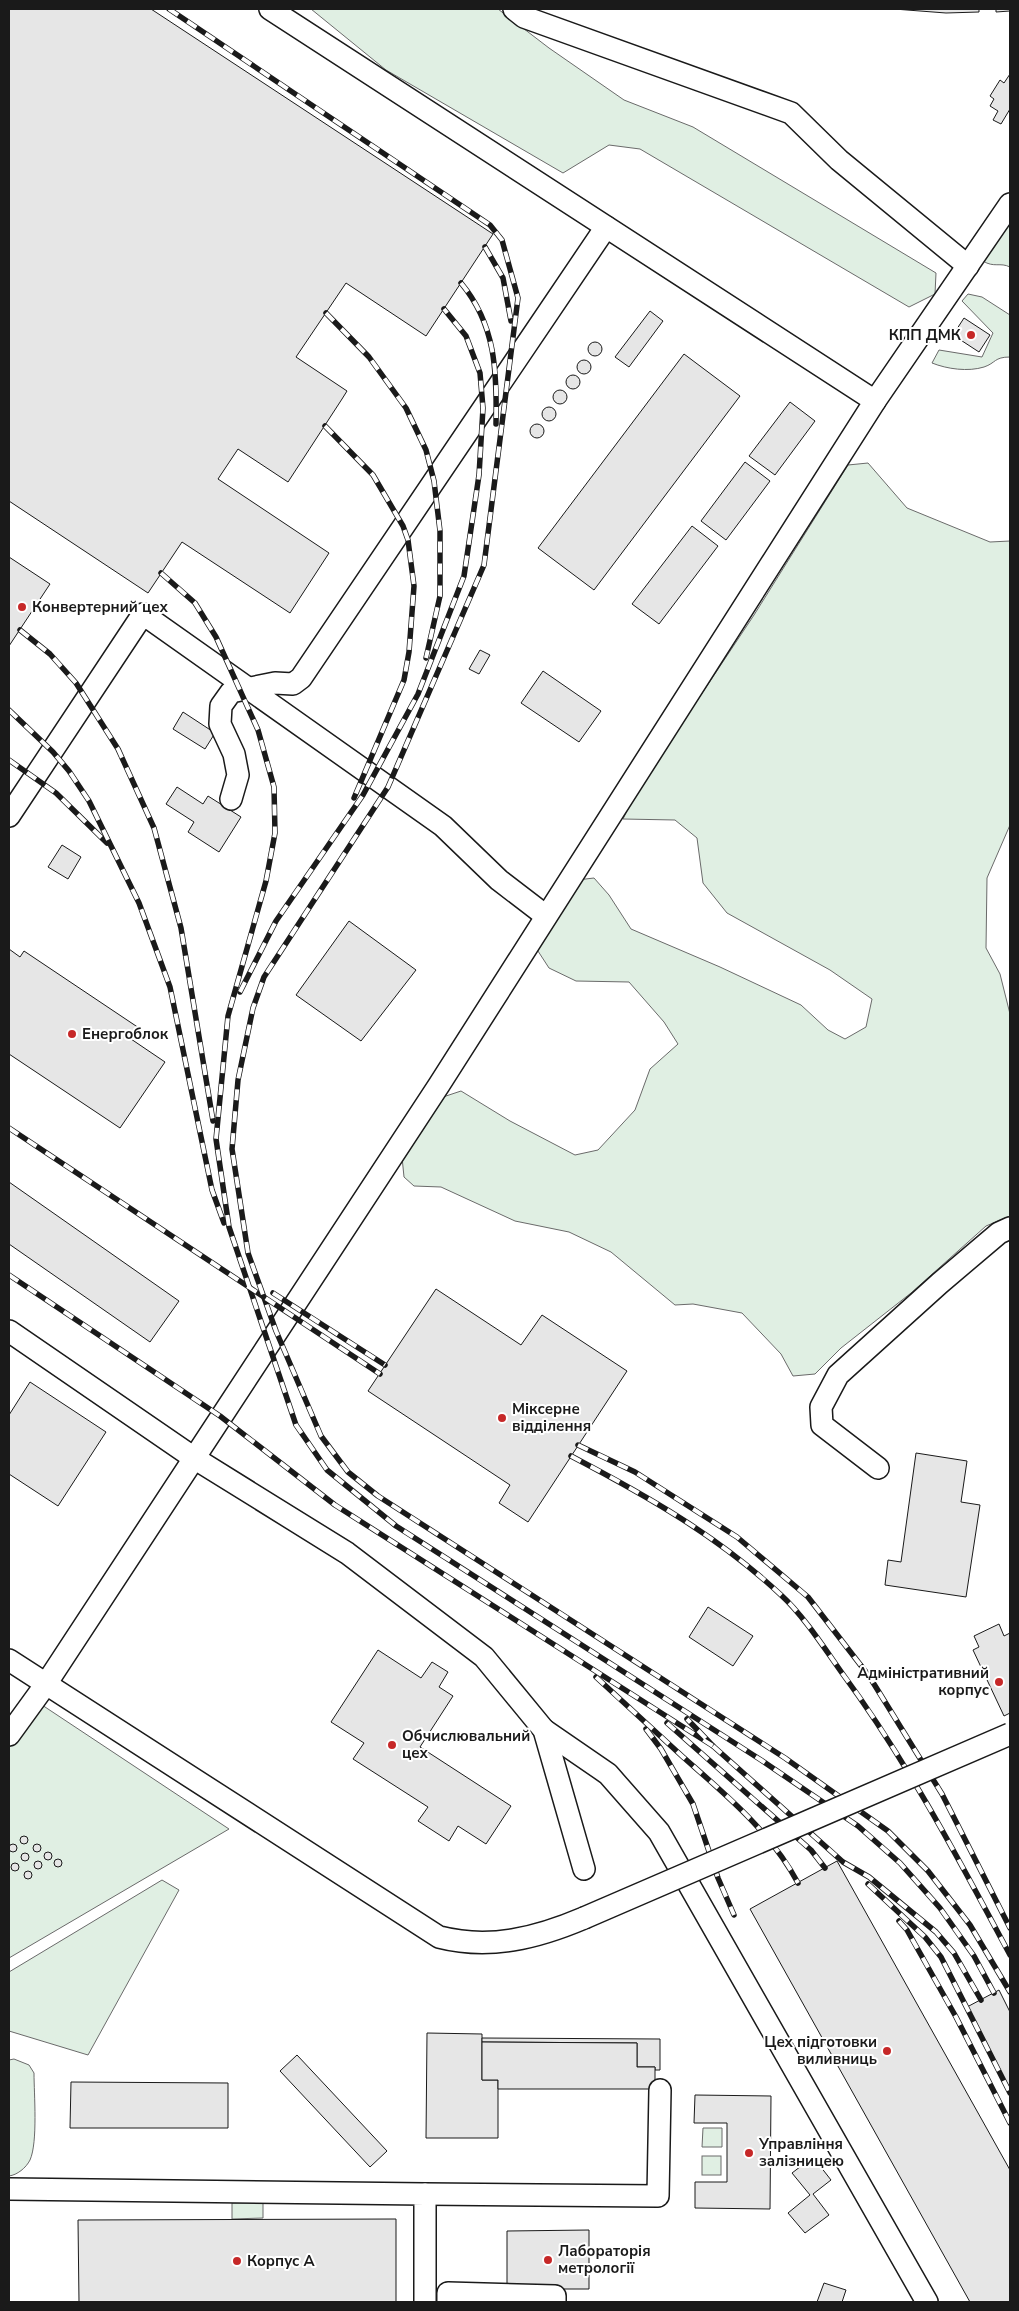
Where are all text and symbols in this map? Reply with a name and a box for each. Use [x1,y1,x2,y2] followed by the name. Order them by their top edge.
[889,325,962,345] place label: КПП ДМК
[965,329,977,341] marker: КПП ДМК
[32,597,168,617] place label: Конвертерний цех
[16,601,28,613] marker: Конвертерний цех
[82,1024,169,1044] place label: Енергоблок
[66,1028,78,1040] marker: Енергоблок
[512,1399,591,1436] place label: Міксерне відділення
[496,1412,508,1424] marker: Міксерне відділення
[857,1663,989,1700] place label: Адміністративний корпус
[993,1676,1005,1688] marker: Адміністративний корпус
[402,1726,530,1763] place label: Обчислювальний цех
[386,1739,398,1751] marker: Обчислювальний цех
[764,2032,877,2069] place label: Цех підготовки виливниць
[881,2045,893,2057] marker: Цех підготовки виливниць
[758,2134,844,2171] place label: Управління залізницею
[743,2147,755,2159] marker: Управління залізницею
[558,2241,651,2278] place label: Лабораторія метрології
[247,2251,315,2271] place label: Корпус А
[542,2254,554,2266] marker: Лабораторія метрології
[231,2255,243,2267] marker: Корпус А

